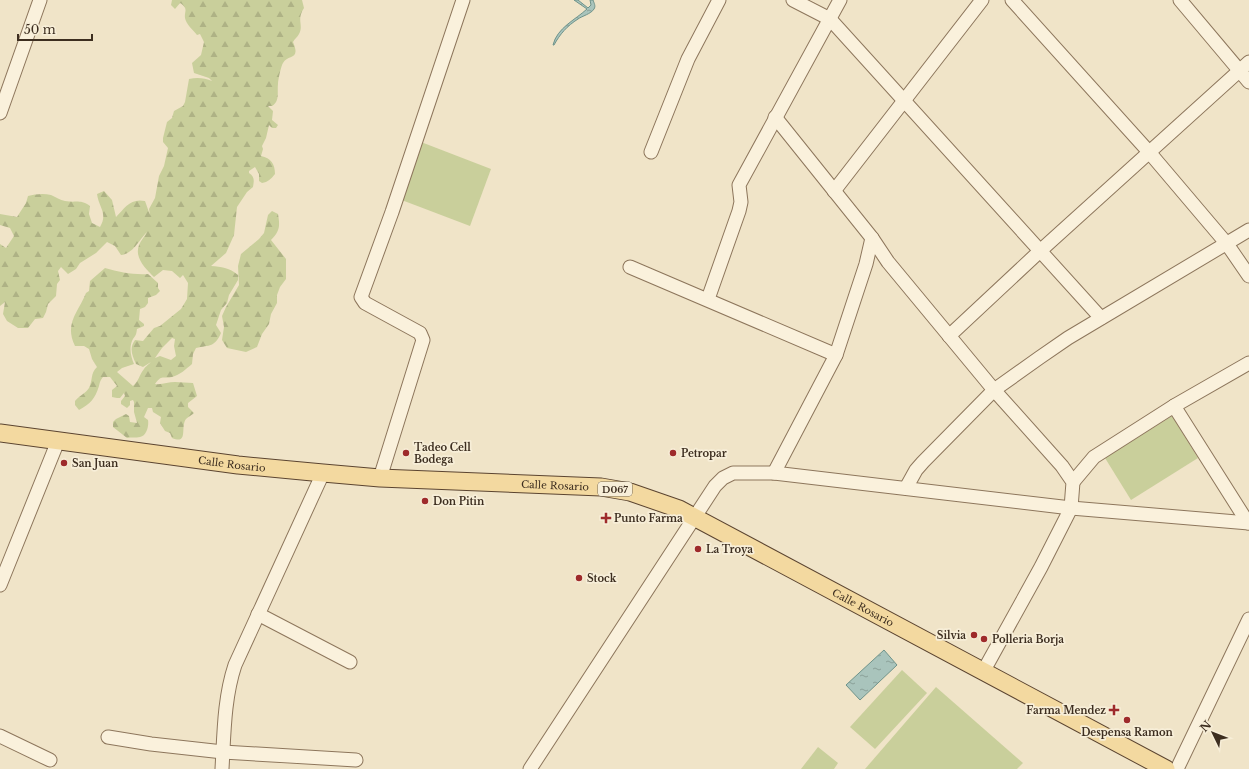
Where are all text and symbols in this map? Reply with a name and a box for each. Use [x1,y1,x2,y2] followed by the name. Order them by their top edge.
[18,16,92,42] scale bar
[24,22,56,37] text: 50 m
[414,441,471,466] place label: Tadeo Cell Bodega
[681,447,727,460] place label: Petropar
[401,448,411,458] marker: Tadeo Cell Bodega
[668,448,678,458] marker: Petropar
[197,453,267,474] street label: Calle Rosario
[72,457,119,470] place label: San Juan
[59,458,69,468] marker: San Juan
[521,477,590,493] street label: Calle Rosario
[598,482,632,496] road number: D067
[433,495,485,508] place label: Don Pitin
[420,496,430,506] marker: Don Pitin
[614,512,683,525] place label: Punto Farma
[601,513,611,523] marker: Punto Farma
[706,543,753,556] place label: La Troya
[693,544,703,554] marker: La Troya
[587,572,617,585] place label: Stock
[574,573,584,583] marker: Stock
[830,586,897,629] street label: Calle Rosario
[937,629,966,642] place label: Silvia
[969,630,979,640] marker: Silvia
[992,633,1064,646] place label: Polleria Borja
[979,634,989,644] marker: Polleria Borja
[1026,704,1106,717] place label: Farma Mendez
[1109,705,1119,715] marker: Farma Mendez
[1193,713,1233,753] north arrow
[1122,715,1132,725] marker: Despensa Ramon
[1197,717,1215,735] text: N
[1081,726,1174,739] place label: Despensa Ramon

